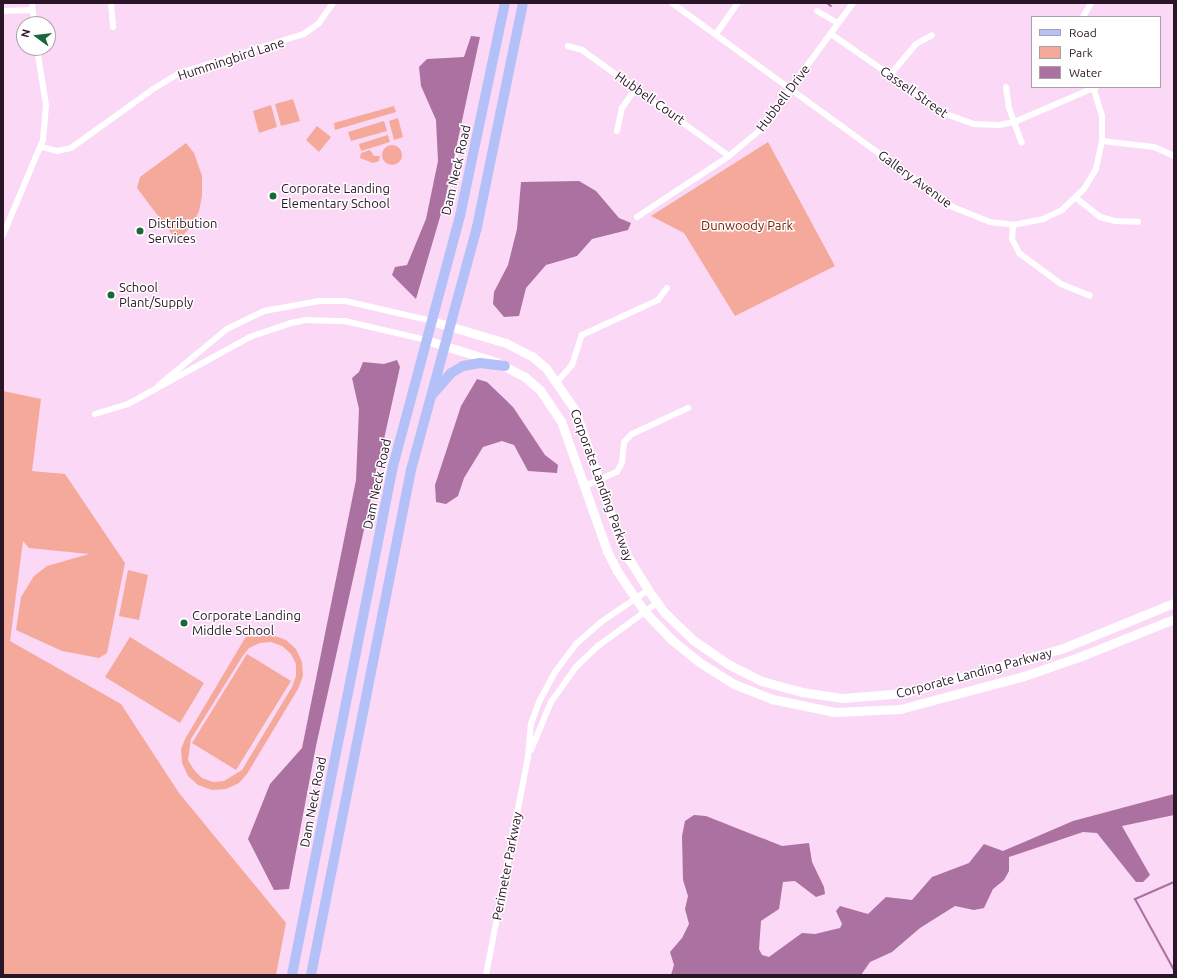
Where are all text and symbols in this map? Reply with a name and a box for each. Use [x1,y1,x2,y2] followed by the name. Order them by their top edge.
[16,16,56,56] north arrow
[1031,16,1161,88] legend
[1069,26,1097,39] text: Road
[19,28,32,39] text: N
[176,34,286,84] street label: Hummingbird Lane
[1069,46,1093,59] text: Park
[753,62,813,134] street label: Hubbell Drive
[877,63,951,121] street label: Cassell Street
[1069,66,1102,79] text: Water
[612,68,688,128] street label: Hubbell Court
[438,123,474,217] street label: Dam Neck Road
[875,147,955,211] street label: Gallery Avenue
[281,181,390,212] place label: Corporate Landing Elementary School
[268,191,278,201] marker: Corporate Landing Elementary School
[148,216,217,247] place label: Distribution Services
[701,217,793,233] park label: Dunwoody Park
[135,226,145,236] marker: Distribution Services
[119,280,193,311] place label: School Plant/Supply
[106,290,116,300] marker: School Plant/Supply
[567,407,637,563] street label: Corporate Landing Parkway
[360,437,394,531] street label: Dam Neck Road
[192,608,301,639] place label: Corporate Landing Middle School
[179,618,189,628] marker: Corporate Landing Middle School
[894,645,1054,701] street label: Corporate Landing Parkway
[297,755,329,849] street label: Dam Neck Road
[489,810,525,922] street label: Perimeter Parkway

